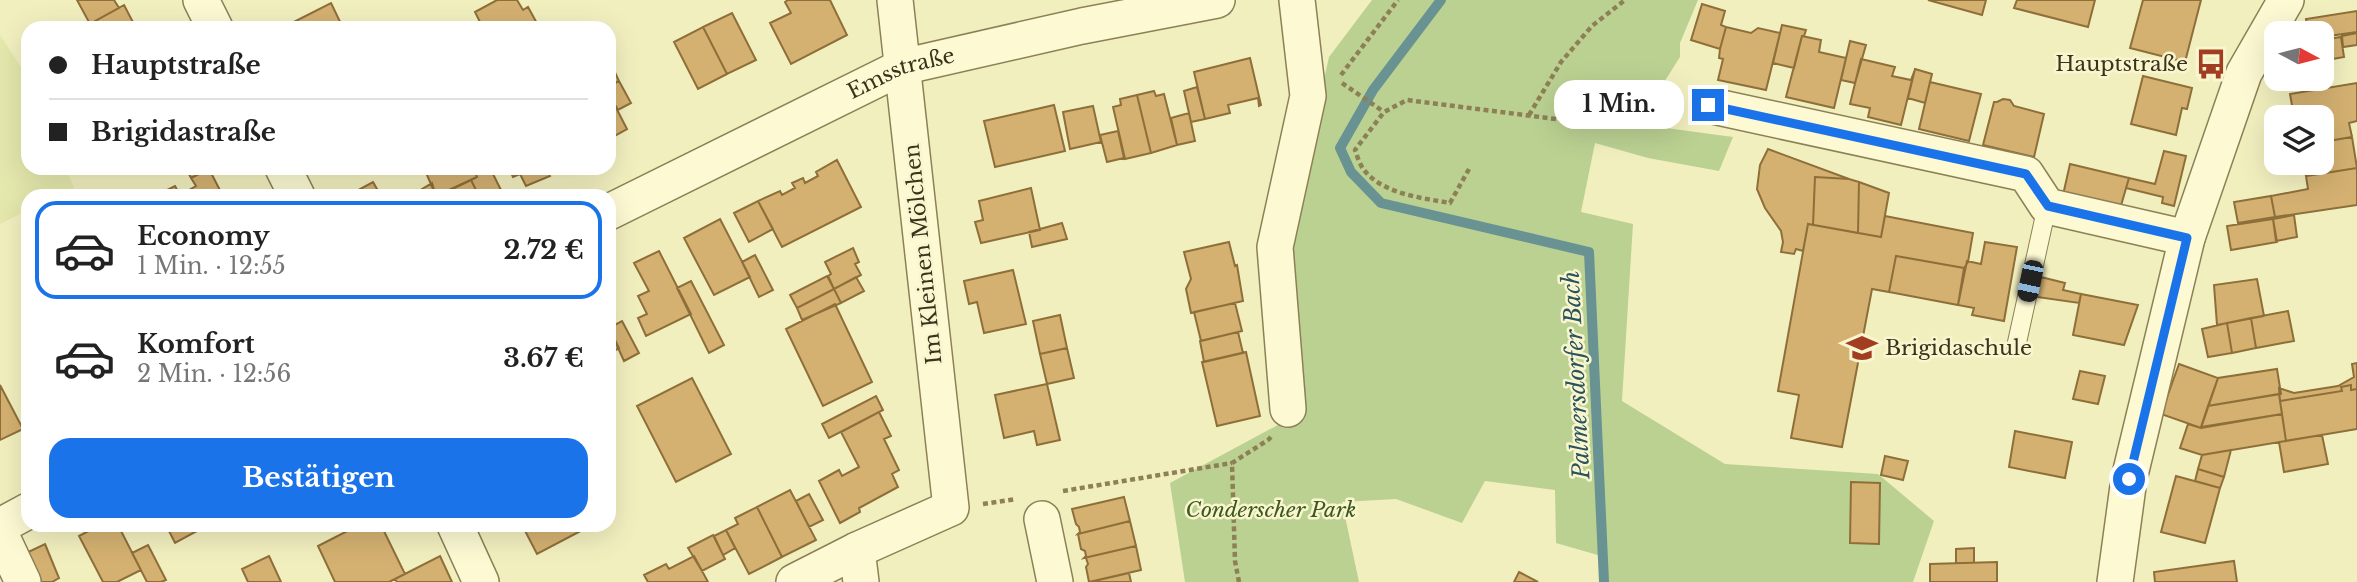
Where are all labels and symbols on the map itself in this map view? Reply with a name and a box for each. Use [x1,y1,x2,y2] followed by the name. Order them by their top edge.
[2264,21,2334,91] north arrow
[843,42,957,105] street label: Emsstraße
[2194,47,2228,81] bus stop icon: Hauptstraße
[2055,51,2188,77] place label: Hauptstraße
[1554,80,1684,130] callout: 1 Min.
[1692,89,1724,121] route end
[898,142,948,366] street label: Im Kleinen Mölchen
[2016,258,2045,304] car
[1557,270,1595,481] water label: Palmersdorfer Bach
[1845,331,1879,365] school or university icon: Brigidaschule
[1885,335,2032,361] place label: Brigidaschule
[2113,463,2145,495] route start
[1186,497,1356,523] park label: Conderscher Park

